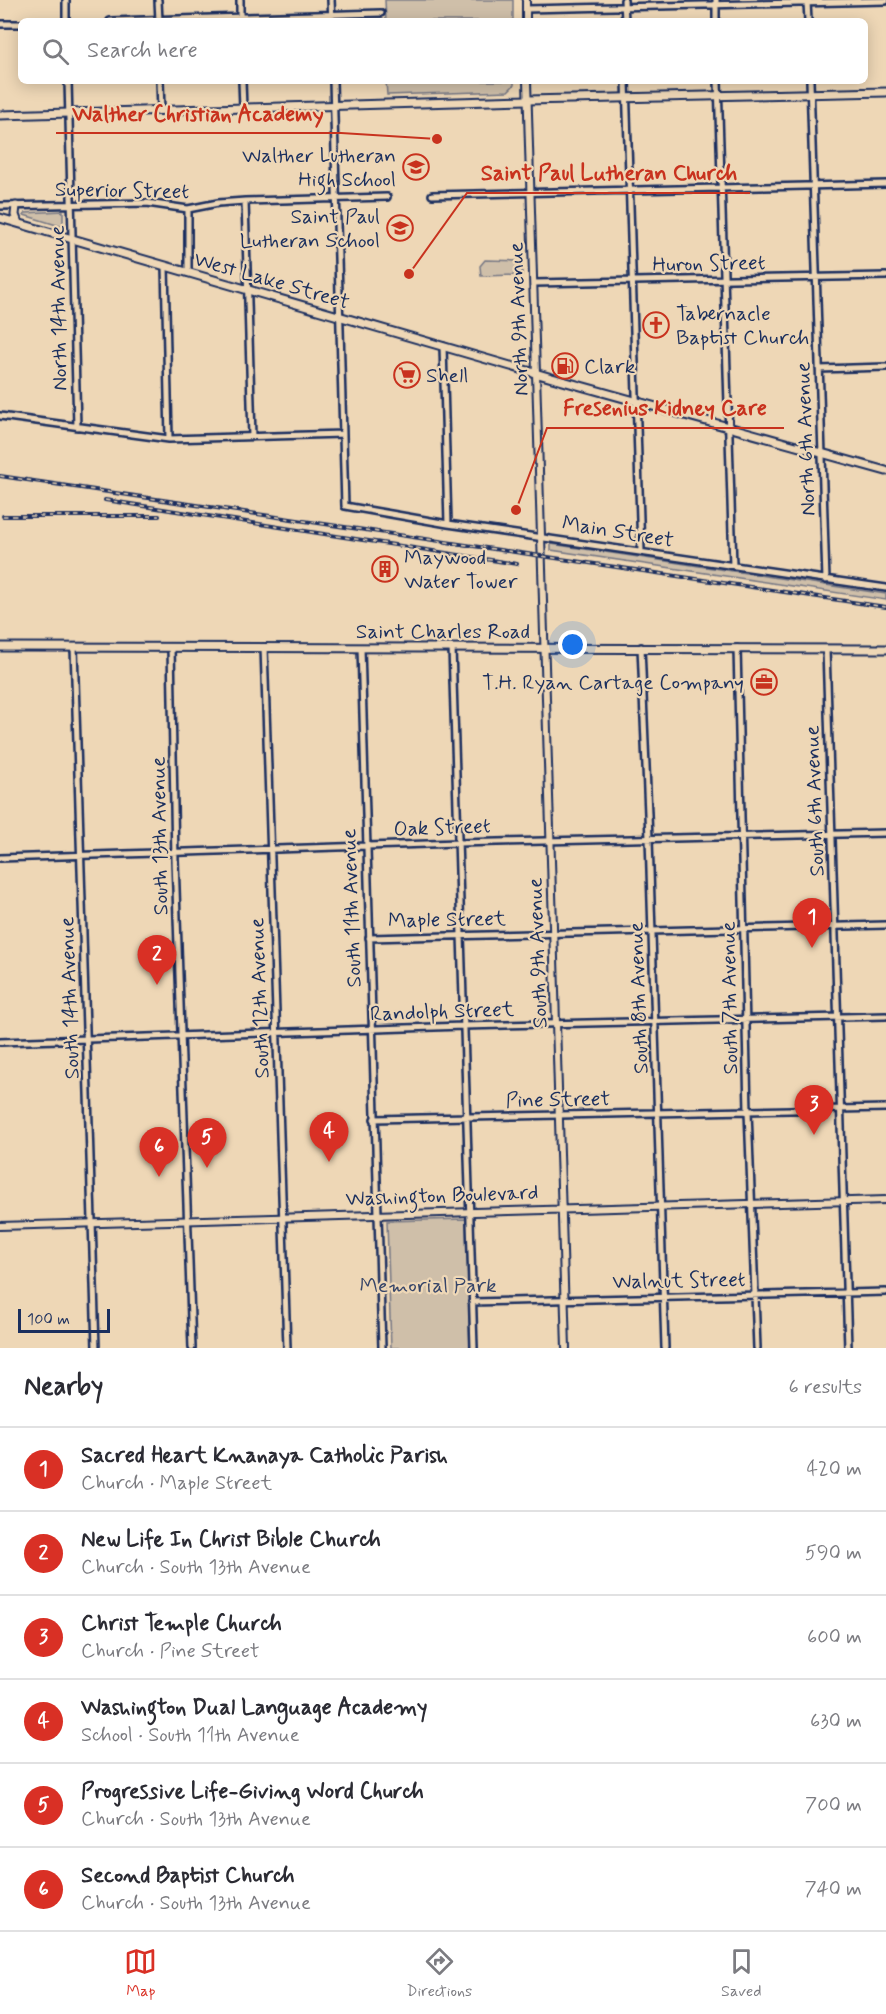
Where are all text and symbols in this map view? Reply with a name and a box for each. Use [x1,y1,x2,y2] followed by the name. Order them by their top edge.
[18,18,868,84] search box
[39,35,72,68] icon: search
[87,37,198,65] text: Search here
[56,93,341,133] callout: Walther Christian Academy
[71,101,324,129] text: Walther Christian Academy
[242,142,396,196] place label: Walther Lutheran High School
[401,152,431,182] school or university icon: Walther Lutheran High School
[467,153,750,193] callout: Saint Paul Lutheran Church
[481,160,737,188] text: Saint Paul Lutheran Church
[55,176,190,206] street label: Superior Street
[240,203,380,255] place label: Saint Paul Lutheran School
[385,213,415,243] school or university icon: Saint Paul Lutheran School
[44,225,74,391] street label: North 14th Avenue
[502,242,536,396] street label: North 9th Avenue
[191,245,353,317] street label: West Lake Street
[652,249,766,279] street label: Huron Street
[676,300,809,352] place label: Tabernacle Baptist Church
[641,310,671,340] church icon: Tabernacle Baptist Church
[550,351,580,381] fuel station icon: Clark
[584,353,636,381] place label: Clark
[392,360,422,390] supermarket icon: Shell
[789,361,823,517] street label: North 6th Avenue
[426,362,468,390] place label: Shell
[547,388,784,428] callout: Fresenius Kidney Care
[563,395,767,423] text: Fresenius Kidney Care
[560,509,676,555] street label: Main Street
[404,544,518,596] place label: Maywood Water Tower
[370,554,400,584] building icon: Maywood Water Tower
[356,618,530,646] street label: Saint Charles Road
[558,630,587,659] your location
[749,667,779,697] office icon: T.H. Ryan Cartage Company
[482,669,744,697] place label: T.H. Ryan Cartage Company
[798,725,832,877] street label: South 6th Avenue
[145,756,175,916] street label: South 13th Avenue
[393,812,491,844] street label: Oak Street
[335,828,369,988] street label: South 11th Avenue
[521,877,555,1029] street label: South 9th Avenue
[792,898,832,948] pin: 1
[388,905,507,935] street label: Maple Street
[53,916,87,1080] street label: South 14th Avenue
[243,917,277,1079] street label: South 12th Avenue
[622,921,656,1075] street label: South 8th Avenue
[715,921,745,1075] street label: South 7th Avenue
[138,936,176,985] pin: 2
[370,995,515,1029] street label: Randolph Street
[505,1085,611,1115] street label: Pine Street
[794,1086,834,1135] pin: 3
[310,1112,348,1162] pin: 4
[188,1118,226,1168] pin: 5
[140,1128,178,1177] pin: 6
[345,1179,539,1215] street label: Washington Boulevard
[612,1266,746,1296] street label: Walnut Street
[359,1272,497,1300] park label: Memorial Park
[18,1306,110,1334] scale bar
[27,1309,70,1330] text: 100 m
[24,1370,103,1404] text: Nearby
[789,1374,862,1401] text: 6 results
[81,1442,448,1470] text: Sacred Heart Knanaya Catholic Parish
[39,1456,48,1483] text: 1
[806,1456,862,1483] text: 420 m
[81,1470,272,1497] text: Church · Maple Street
[81,1526,381,1554] text: New Life In Christ Bible Church
[39,1540,48,1567] text: 2
[805,1540,862,1567] text: 590 m
[81,1554,311,1581] text: Church · South 13th Avenue
[81,1610,282,1638] text: Christ Temple Church
[39,1624,48,1651] text: 3
[807,1624,862,1651] text: 600 m
[81,1638,259,1665] text: Church · Pine Street
[81,1694,428,1722] text: Washington Dual Language Academy
[38,1708,49,1735] text: 4
[810,1708,862,1735] text: 630 m
[81,1722,300,1749] text: School · South 11th Avenue
[81,1778,424,1806] text: Progressive Life-Giving Word Church
[38,1792,50,1819] text: 5
[805,1792,862,1819] text: 700 m
[81,1806,311,1833] text: Church · South 13th Avenue
[81,1862,295,1890] text: Second Baptist Church
[38,1876,49,1903] text: 6
[804,1876,862,1903] text: 740 m
[81,1890,311,1917] text: Church · South 13th Avenue
[124,1945,157,2002] tab: Map
[406,1945,472,2002] tab: Directions
[721,1945,762,2002] tab: Saved

